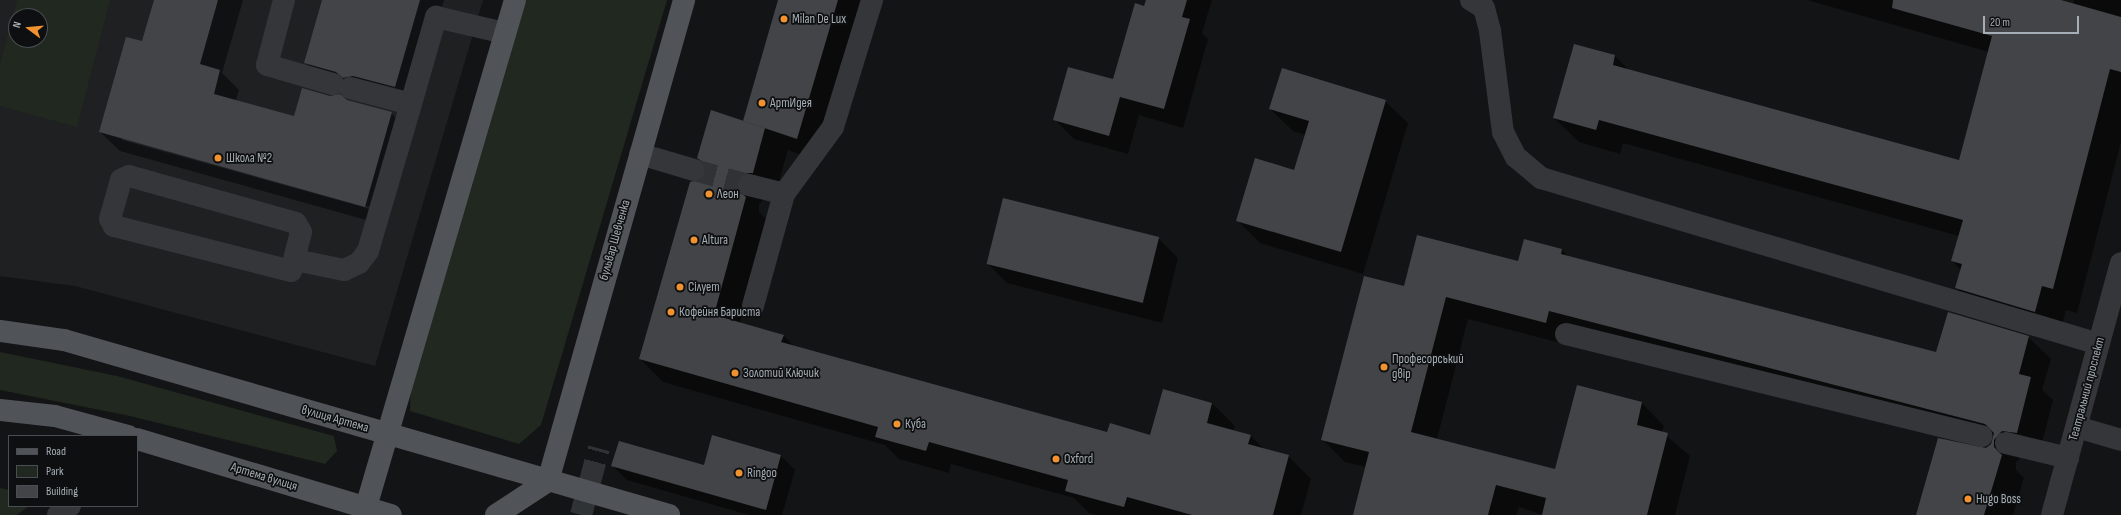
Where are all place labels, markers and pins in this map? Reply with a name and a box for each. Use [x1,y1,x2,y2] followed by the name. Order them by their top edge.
[792,11,846,27] place label: Milan De Lux
[779,14,789,24] marker: Milan De Lux
[770,95,812,111] place label: АртИдея
[757,98,767,108] marker: АртИдея
[226,150,272,166] place label: Школа №2
[213,153,223,163] marker: Школа №2
[717,186,739,202] place label: Леон
[704,189,714,199] marker: Леон
[702,232,728,248] place label: Altura
[689,235,699,245] marker: Altura
[688,279,720,295] place label: Сілует
[675,282,685,292] marker: Сілует
[679,304,760,320] place label: Кофейня Бариста
[666,307,676,317] marker: Кофейня Бариста
[1392,352,1464,383] place label: Професорський двір
[1379,362,1389,372] marker: Професорський двір
[743,365,819,381] place label: Золотий Ключик
[730,368,740,378] marker: Золотий Ключик
[905,416,926,432] place label: Куба
[892,419,902,429] marker: Куба
[1064,451,1093,467] place label: Oxford
[1051,454,1061,464] marker: Oxford
[747,465,777,481] place label: Ringoo
[734,468,744,478] marker: Ringoo
[1976,491,2021,507] place label: Hugo Boss
[1963,494,1973,504] marker: Hugo Boss

